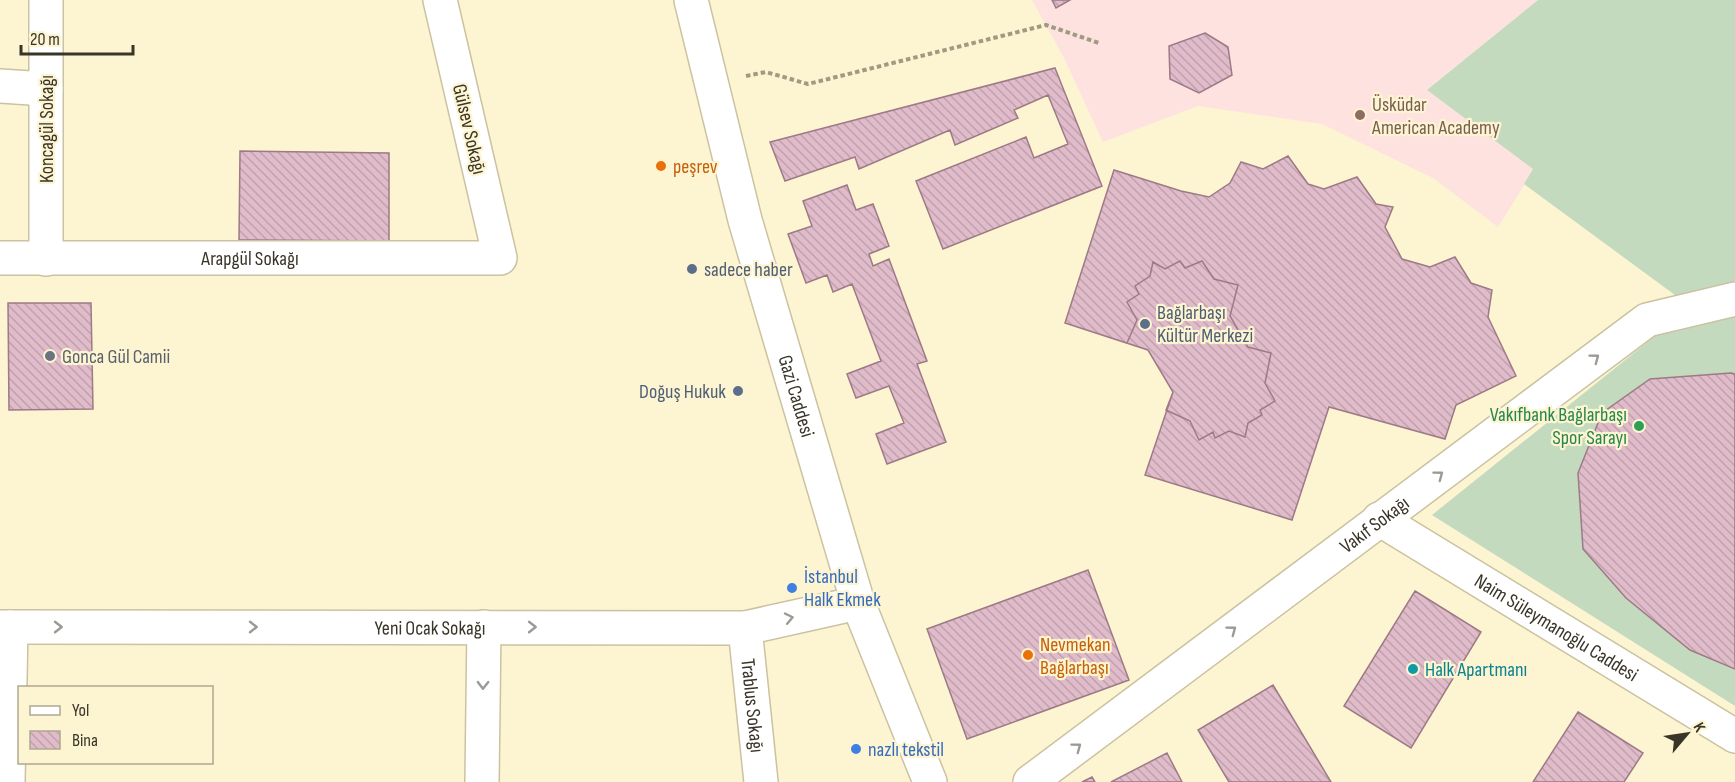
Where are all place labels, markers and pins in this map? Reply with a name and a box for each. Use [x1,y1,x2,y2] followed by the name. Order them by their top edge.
[1371,93,1500,140] place label: Üsküdar American Academy
[1353,108,1367,122] marker: Üsküdar American Academy
[673,155,718,179] place label: peşrev
[654,159,668,173] marker: peşrev
[704,258,793,282] place label: sadece haber
[685,262,699,276] marker: sadece haber
[1157,301,1253,348] place label: Bağlarbaşı Kültür Merkezi
[1138,317,1152,331] marker: Bağlarbaşı Kültür Merkezi
[62,345,170,369] place label: Gonca Gül Camii
[43,349,57,363] marker: Gonca Gül Camii
[639,380,726,404] place label: Doğuş Hukuk
[731,384,745,398] marker: Doğuş Hukuk
[1490,403,1627,450] place label: Vakıfbank Bağlarbaşı Spor Sarayı
[1632,419,1646,433] marker: Vakıfbank Bağlarbaşı Spor Sarayı
[804,565,881,612] place label: İstanbul Halk Ekmek
[785,581,799,595] marker: İstanbul Halk Ekmek
[1040,633,1111,680] place label: Nevmekan Bağlarbaşı
[1021,648,1035,662] marker: Nevmekan Bağlarbaşı
[1425,658,1527,682] place label: Halk Apartmanı
[1406,662,1420,676] marker: Halk Apartmanı
[868,738,944,762] place label: nazlı tekstil
[849,742,863,756] marker: nazlı tekstil

